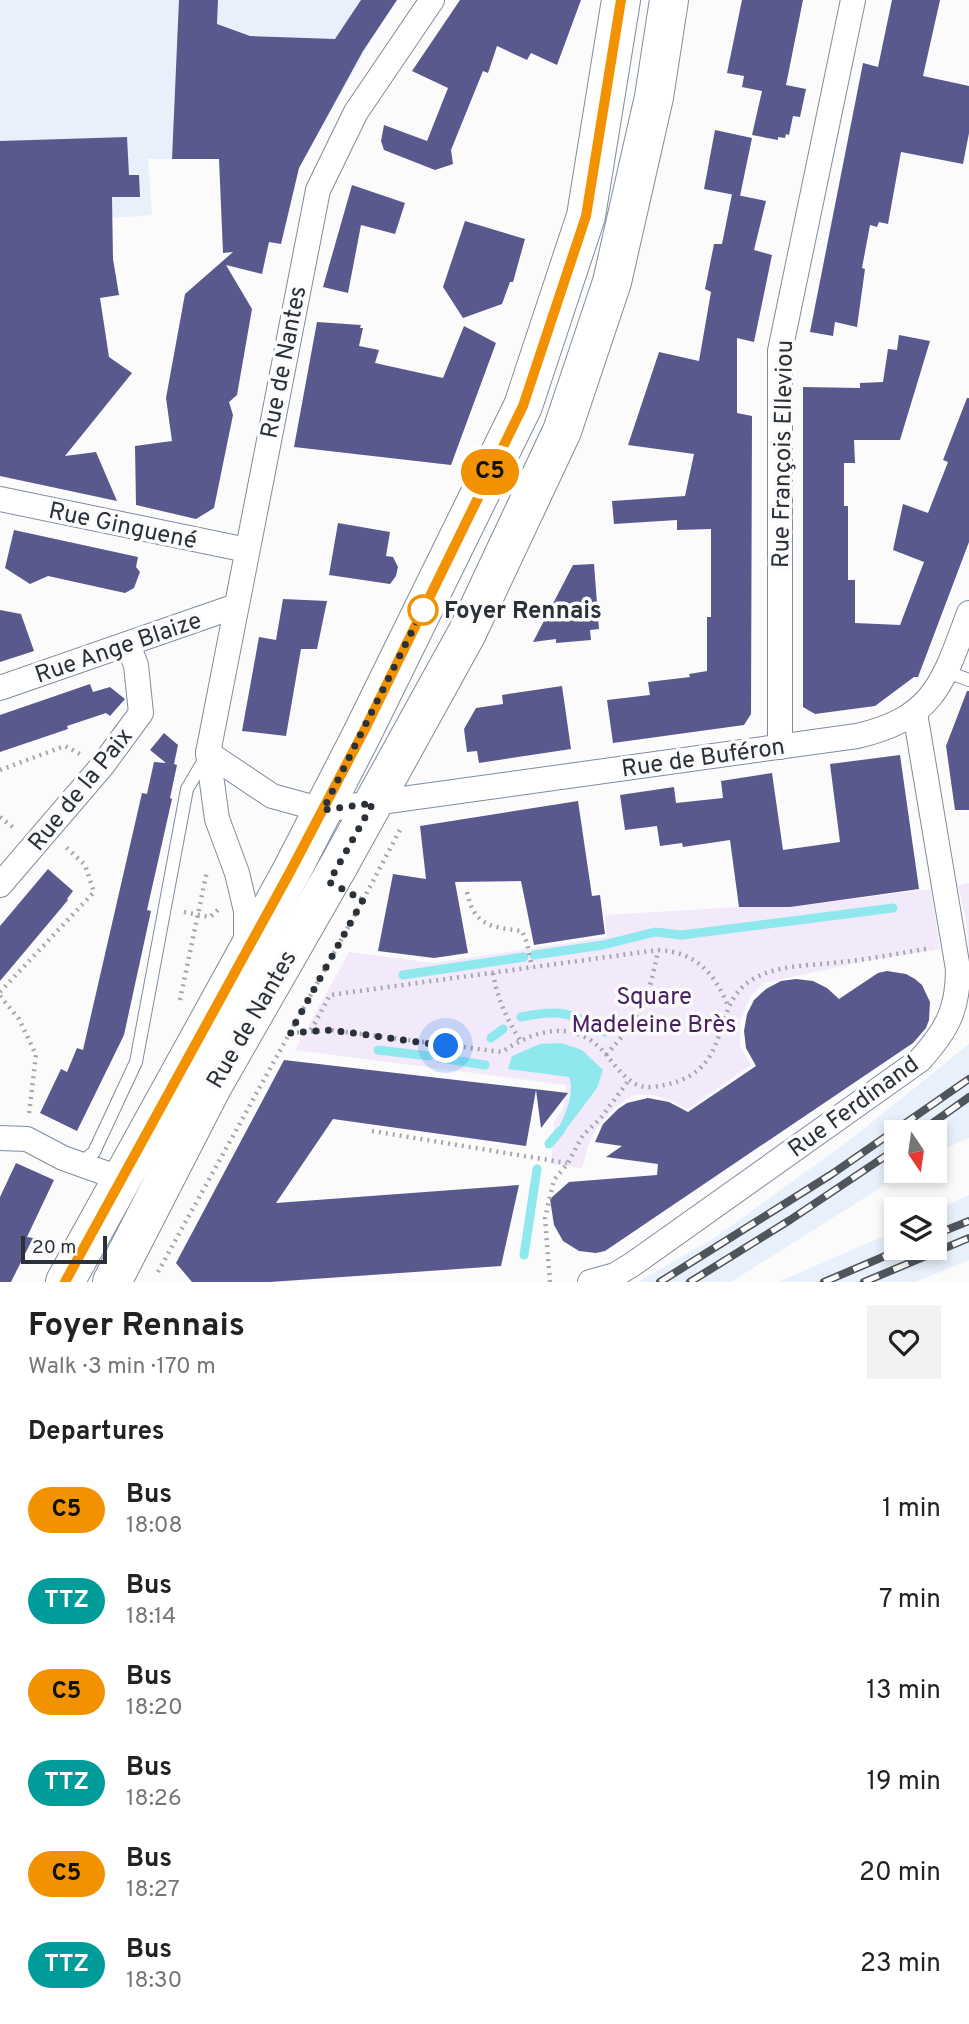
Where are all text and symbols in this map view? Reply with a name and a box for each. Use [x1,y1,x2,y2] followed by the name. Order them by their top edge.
[255,284,314,441] street label: Rue de Nantes
[767,340,801,568] street label: Rue François Elleviou
[458,449,522,495] line badge: C5
[475,457,505,487] text: C5
[46,497,199,557] street label: Rue Ginguené
[408,595,438,625] marker: Foyer Rennais
[444,597,602,627] place label: Foyer Rennais
[31,606,206,691] street label: Rue Ange Blaize
[23,723,140,858] street label: Rue de la Paix
[620,733,787,785] street label: Rue de Buféron
[201,946,304,1094] street label: Rue de Nantes
[572,983,736,1041] park label: Square Madeleine Brès
[428,1028,463,1063] your location
[783,1050,925,1165] street label: Rue Ferdinand
[884,1120,947,1183] north arrow
[884,1120,947,1260] map controls
[884,1197,947,1260] button: layers
[21,1233,107,1265] scale bar
[32,1236,76,1260] text: 20 m
[867,1305,941,1379] button: heart
[28,1306,245,1348] text: Foyer Rennais
[28,1353,216,1382] text: Walk · 3 min · 170 m
[28,1416,165,1449] text: Departures
[126,1479,172,1512] text: Bus
[882,1493,941,1526] text: 1 min
[52,1495,82,1525] text: C5
[126,1512,183,1541] text: 18:08
[126,1570,172,1603] text: Bus
[879,1584,941,1617] text: 7 min
[44,1586,89,1616] text: TTZ
[126,1603,176,1632] text: 18:14
[126,1661,172,1694] text: Bus
[866,1675,941,1708] text: 13 min
[52,1677,82,1707] text: C5
[126,1694,183,1723] text: 18:20
[126,1752,172,1785] text: Bus
[866,1766,941,1799] text: 19 min
[44,1768,89,1798] text: TTZ
[126,1785,182,1814] text: 18:26
[126,1843,172,1876] text: Bus
[859,1857,941,1890] text: 20 min
[52,1859,82,1889] text: C5
[126,1876,180,1905] text: 18:27
[126,1934,172,1967] text: Bus
[860,1948,941,1981] text: 23 min
[44,1950,89,1980] text: TTZ
[126,1967,182,1996] text: 18:30

